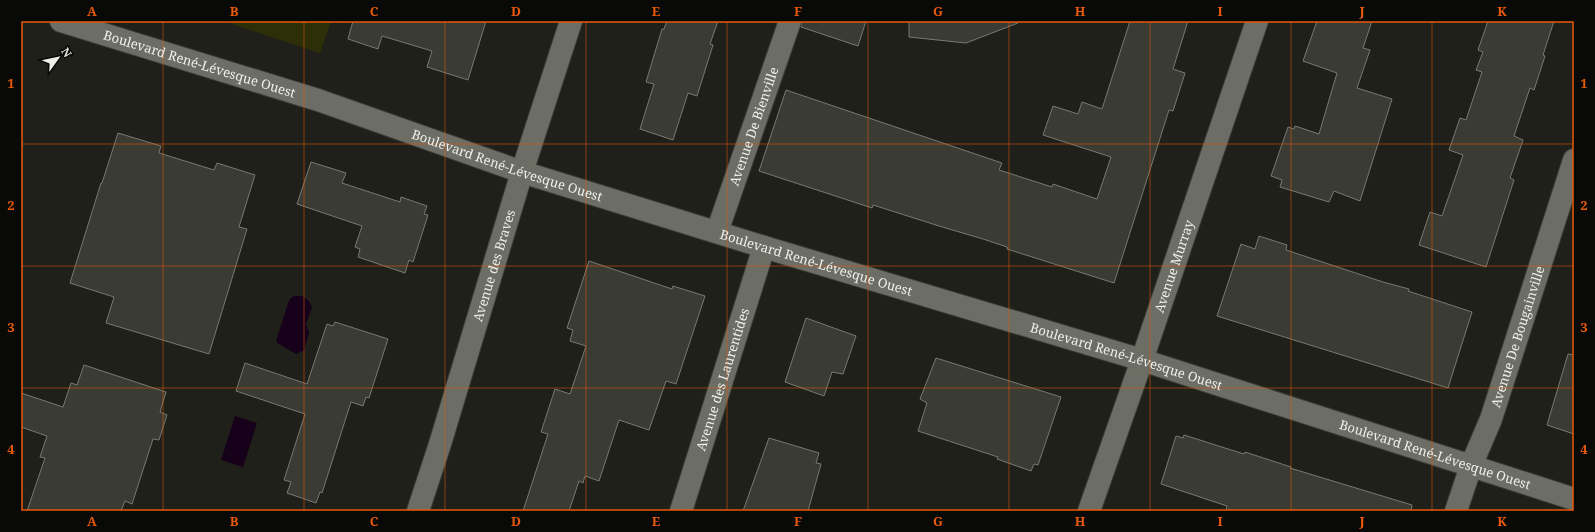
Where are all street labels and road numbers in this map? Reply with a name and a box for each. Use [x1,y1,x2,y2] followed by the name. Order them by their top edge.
[101,26,298,102] street label: Boulevard René-Lévesque Ouest
[725,64,782,188] street label: Avenue De Bienville
[409,125,605,206] street label: Boulevard René-Lévesque Ouest
[468,207,519,324] street label: Avenue des Braves
[1150,217,1198,315] street label: Avenue Murray
[718,225,915,300] street label: Boulevard René-Lévesque Ouest
[1486,264,1549,410] street label: Avenue De Bougainville
[691,306,753,453] street label: Avenue des Laurentides
[1028,318,1225,394] street label: Boulevard René-Lévesque Ouest
[1337,415,1533,494] street label: Boulevard René-Lévesque Ouest

